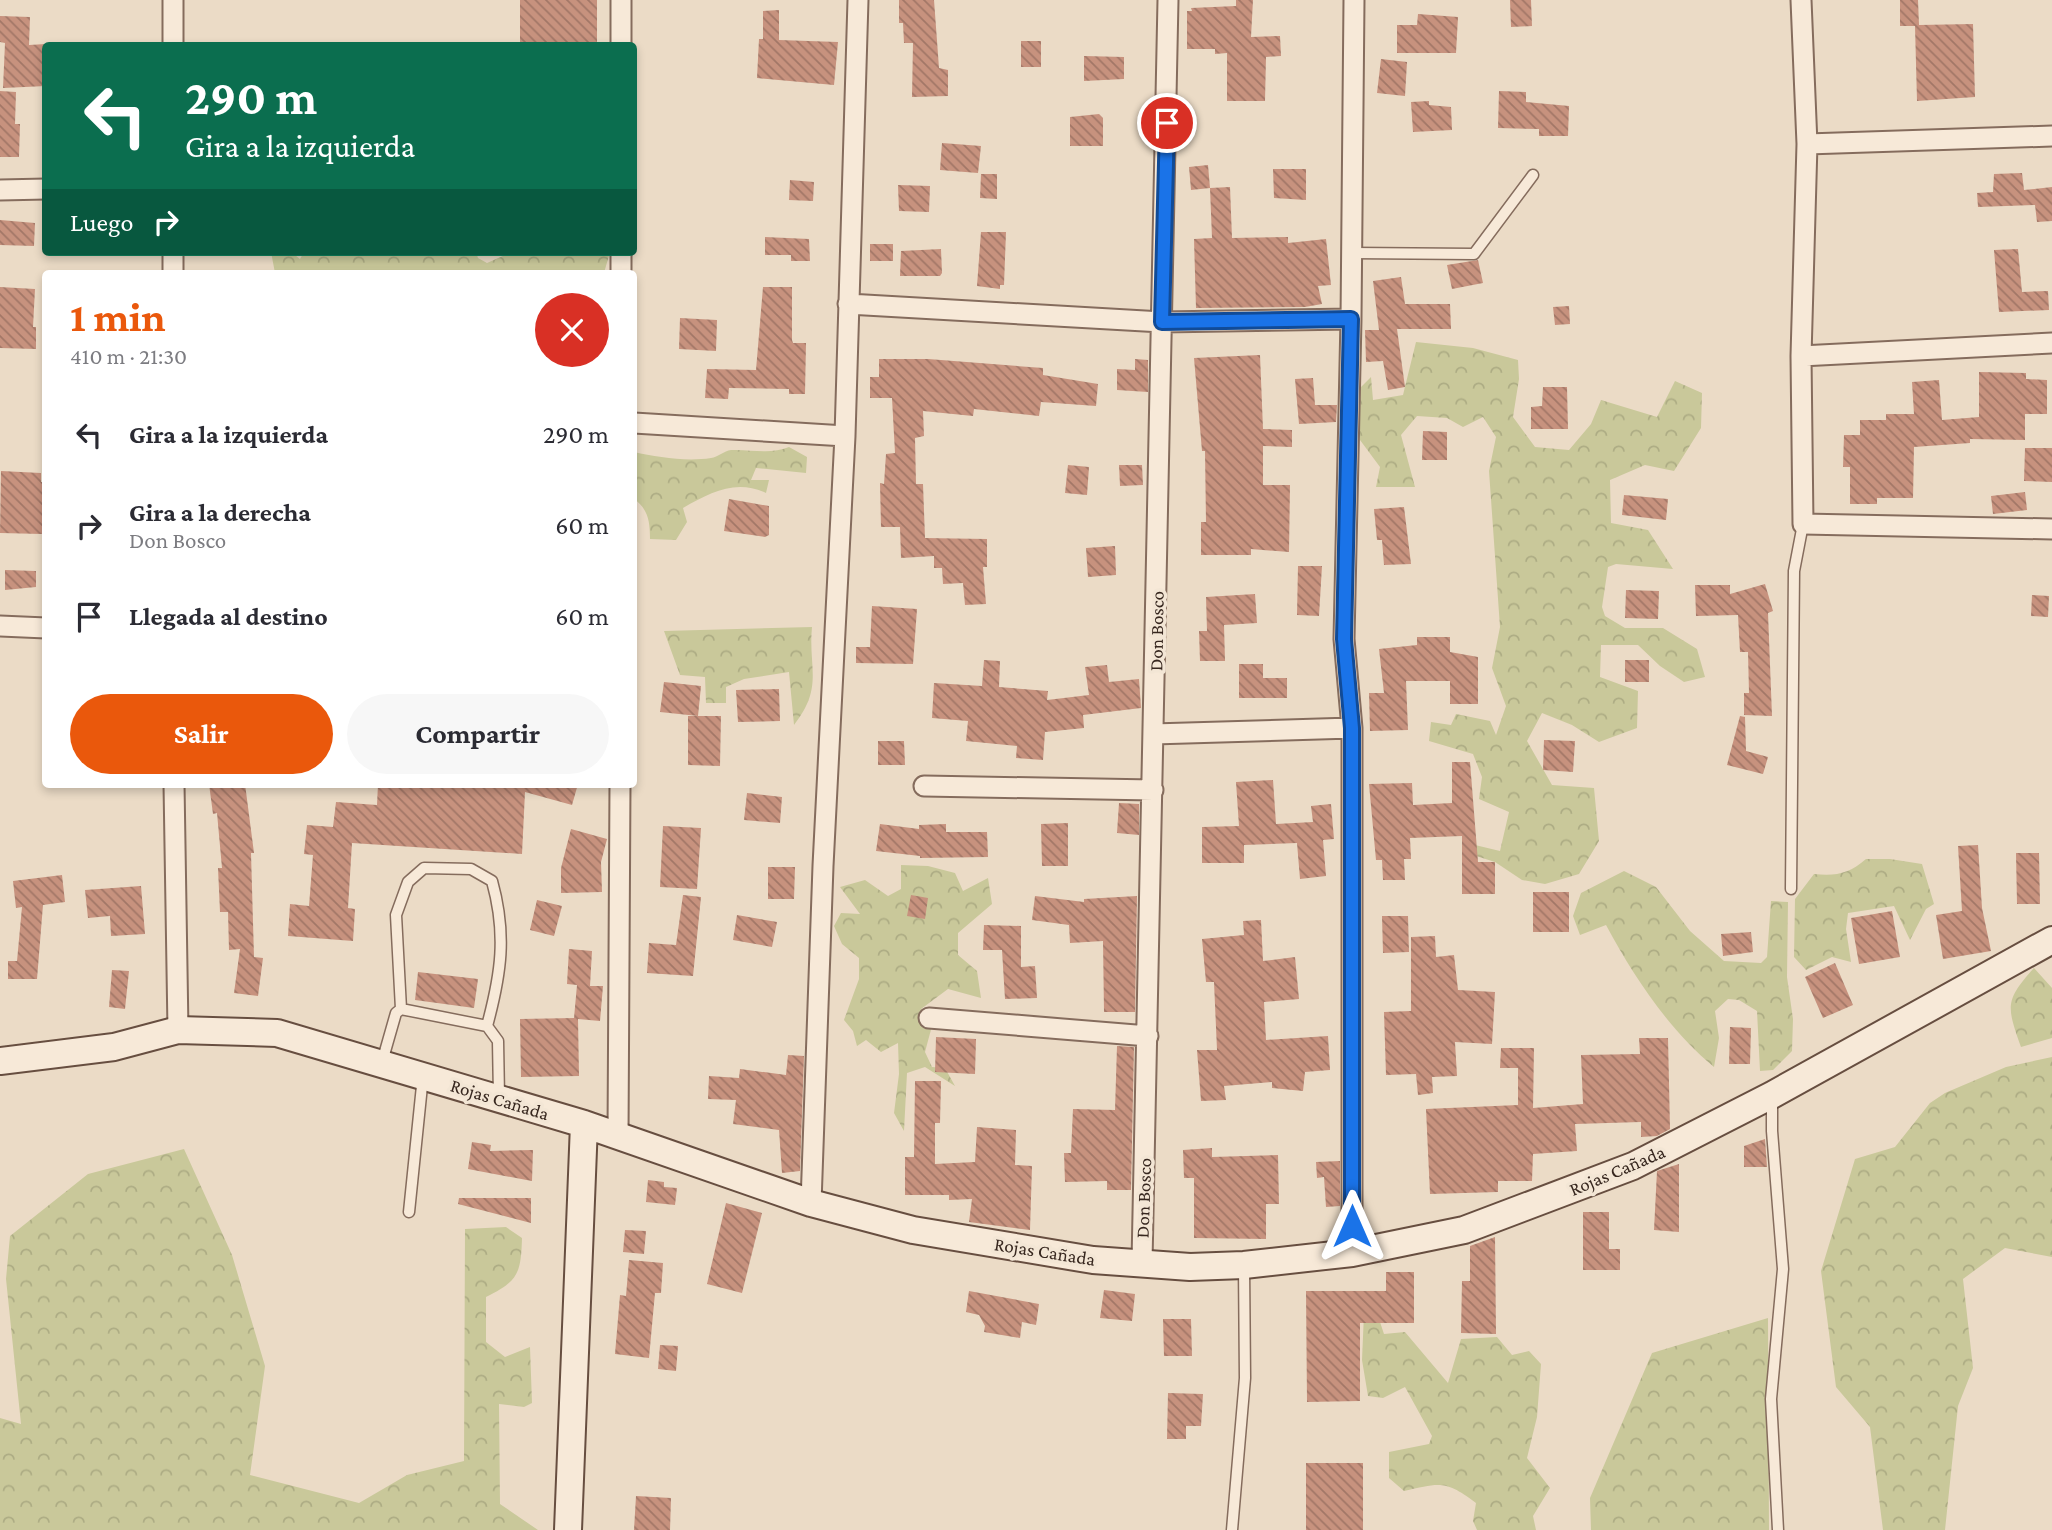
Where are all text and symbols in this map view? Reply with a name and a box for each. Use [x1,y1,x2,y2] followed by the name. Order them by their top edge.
[70,70,161,161] icon: left
[185,70,317,125] text: 290 m
[1137,93,1197,153] pin
[1148,104,1186,142] icon: arrive
[185,128,415,164] text: Gira a la izquierda
[147,203,185,241] icon: right
[70,208,133,237] text: Luego
[70,293,166,340] text: 1 min
[535,293,609,367] button: close
[70,343,187,369] text: 410 m · 21:30
[70,416,108,454] icon: left
[129,420,328,449] text: Gira a la izquierda
[543,420,609,449] text: 290 m
[129,498,311,527] text: Gira a la derecha
[70,507,108,545] icon: right
[555,511,609,540] text: 60 m
[129,527,226,553] text: Don Bosco
[1145,591,1168,671] street label: Don Bosco
[70,598,108,636] icon: arrive
[129,602,328,631] text: Llegada al destino
[555,602,609,631] text: 60 m
[70,694,333,774] button: Salir
[347,694,609,774] button: Compartir
[448,1075,552,1125] street label: Rojas Cañada
[1566,1141,1669,1201] street label: Rojas Cañada
[1132,1158,1155,1239] street label: Don Bosco
[1315,1189,1389,1263] position arrow
[993,1233,1097,1271] street label: Rojas Cañada

